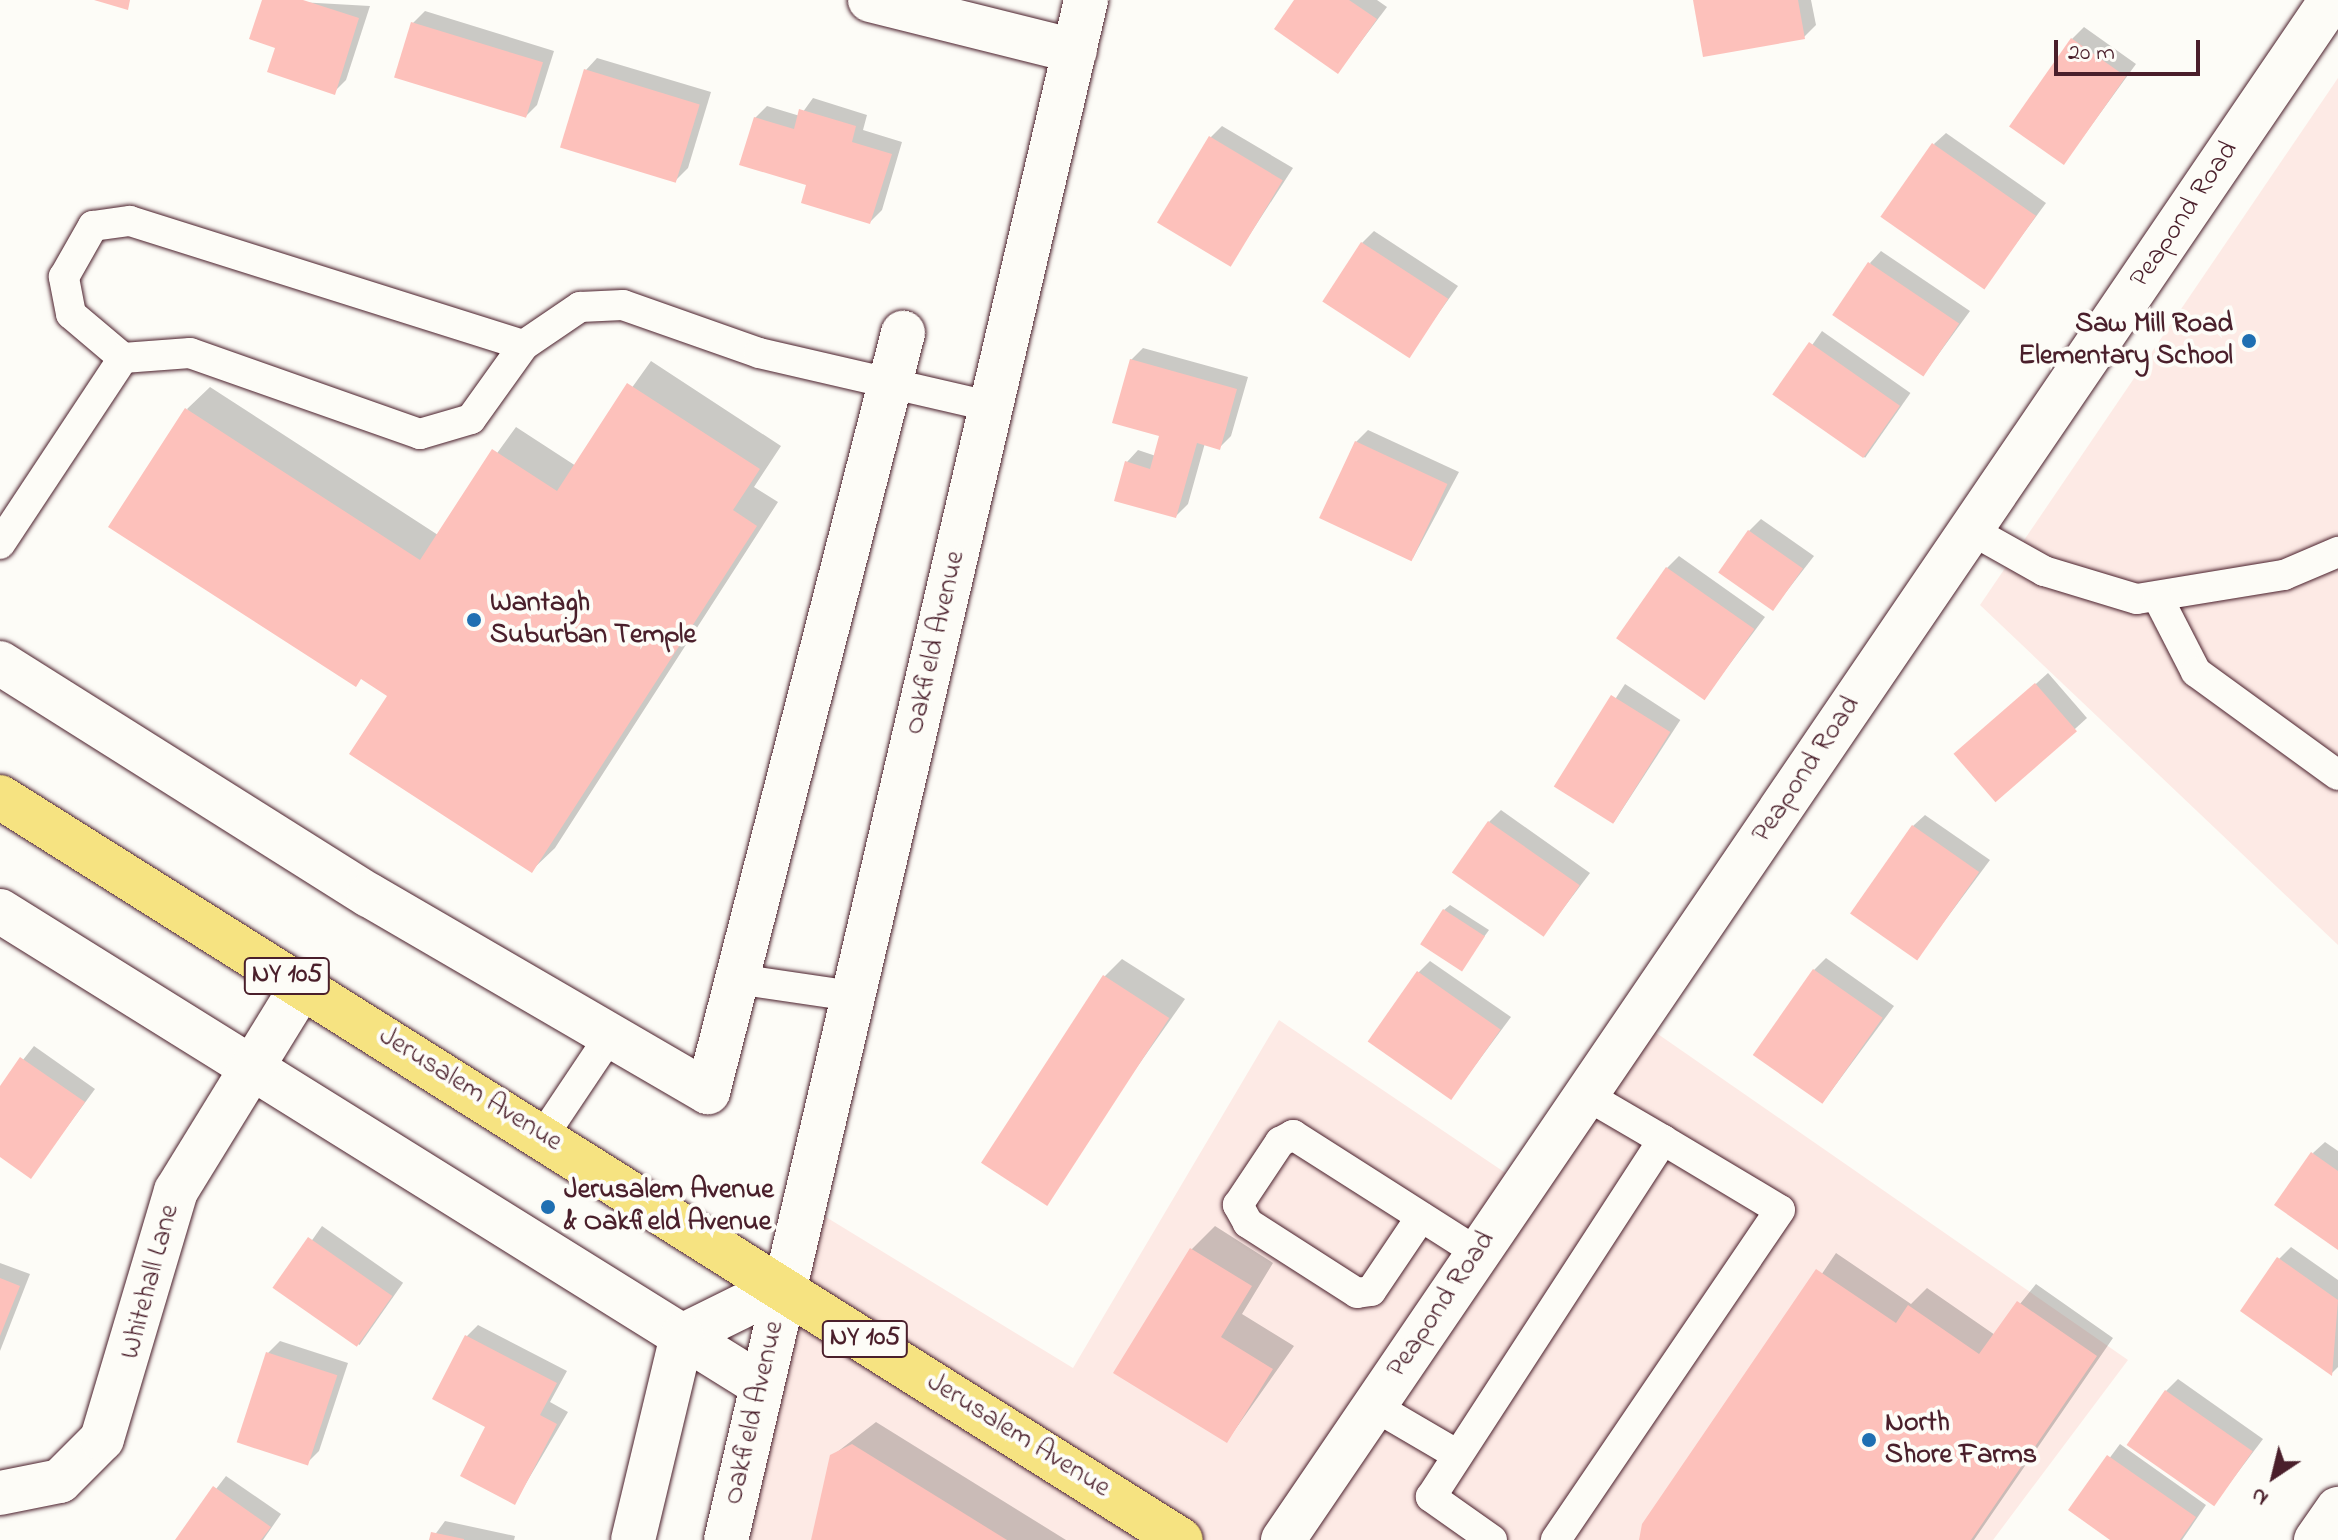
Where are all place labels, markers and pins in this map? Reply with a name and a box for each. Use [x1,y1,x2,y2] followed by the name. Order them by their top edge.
[2018,308,2233,374] place label: Saw Mill Road Elementary School
[2240,332,2258,350] marker: Saw Mill Road Elementary School
[490,587,696,653] place label: Wantagh Suburban Temple
[465,611,483,629] marker: Wantagh Suburban Temple
[564,1174,774,1240] place label: Jerusalem Avenue & Oakfield Avenue
[539,1198,557,1216] marker: Jerusalem Avenue & Oakfield Avenue
[1885,1407,2037,1473] place label: North Shore Farms
[1860,1431,1878,1449] marker: North Shore Farms

